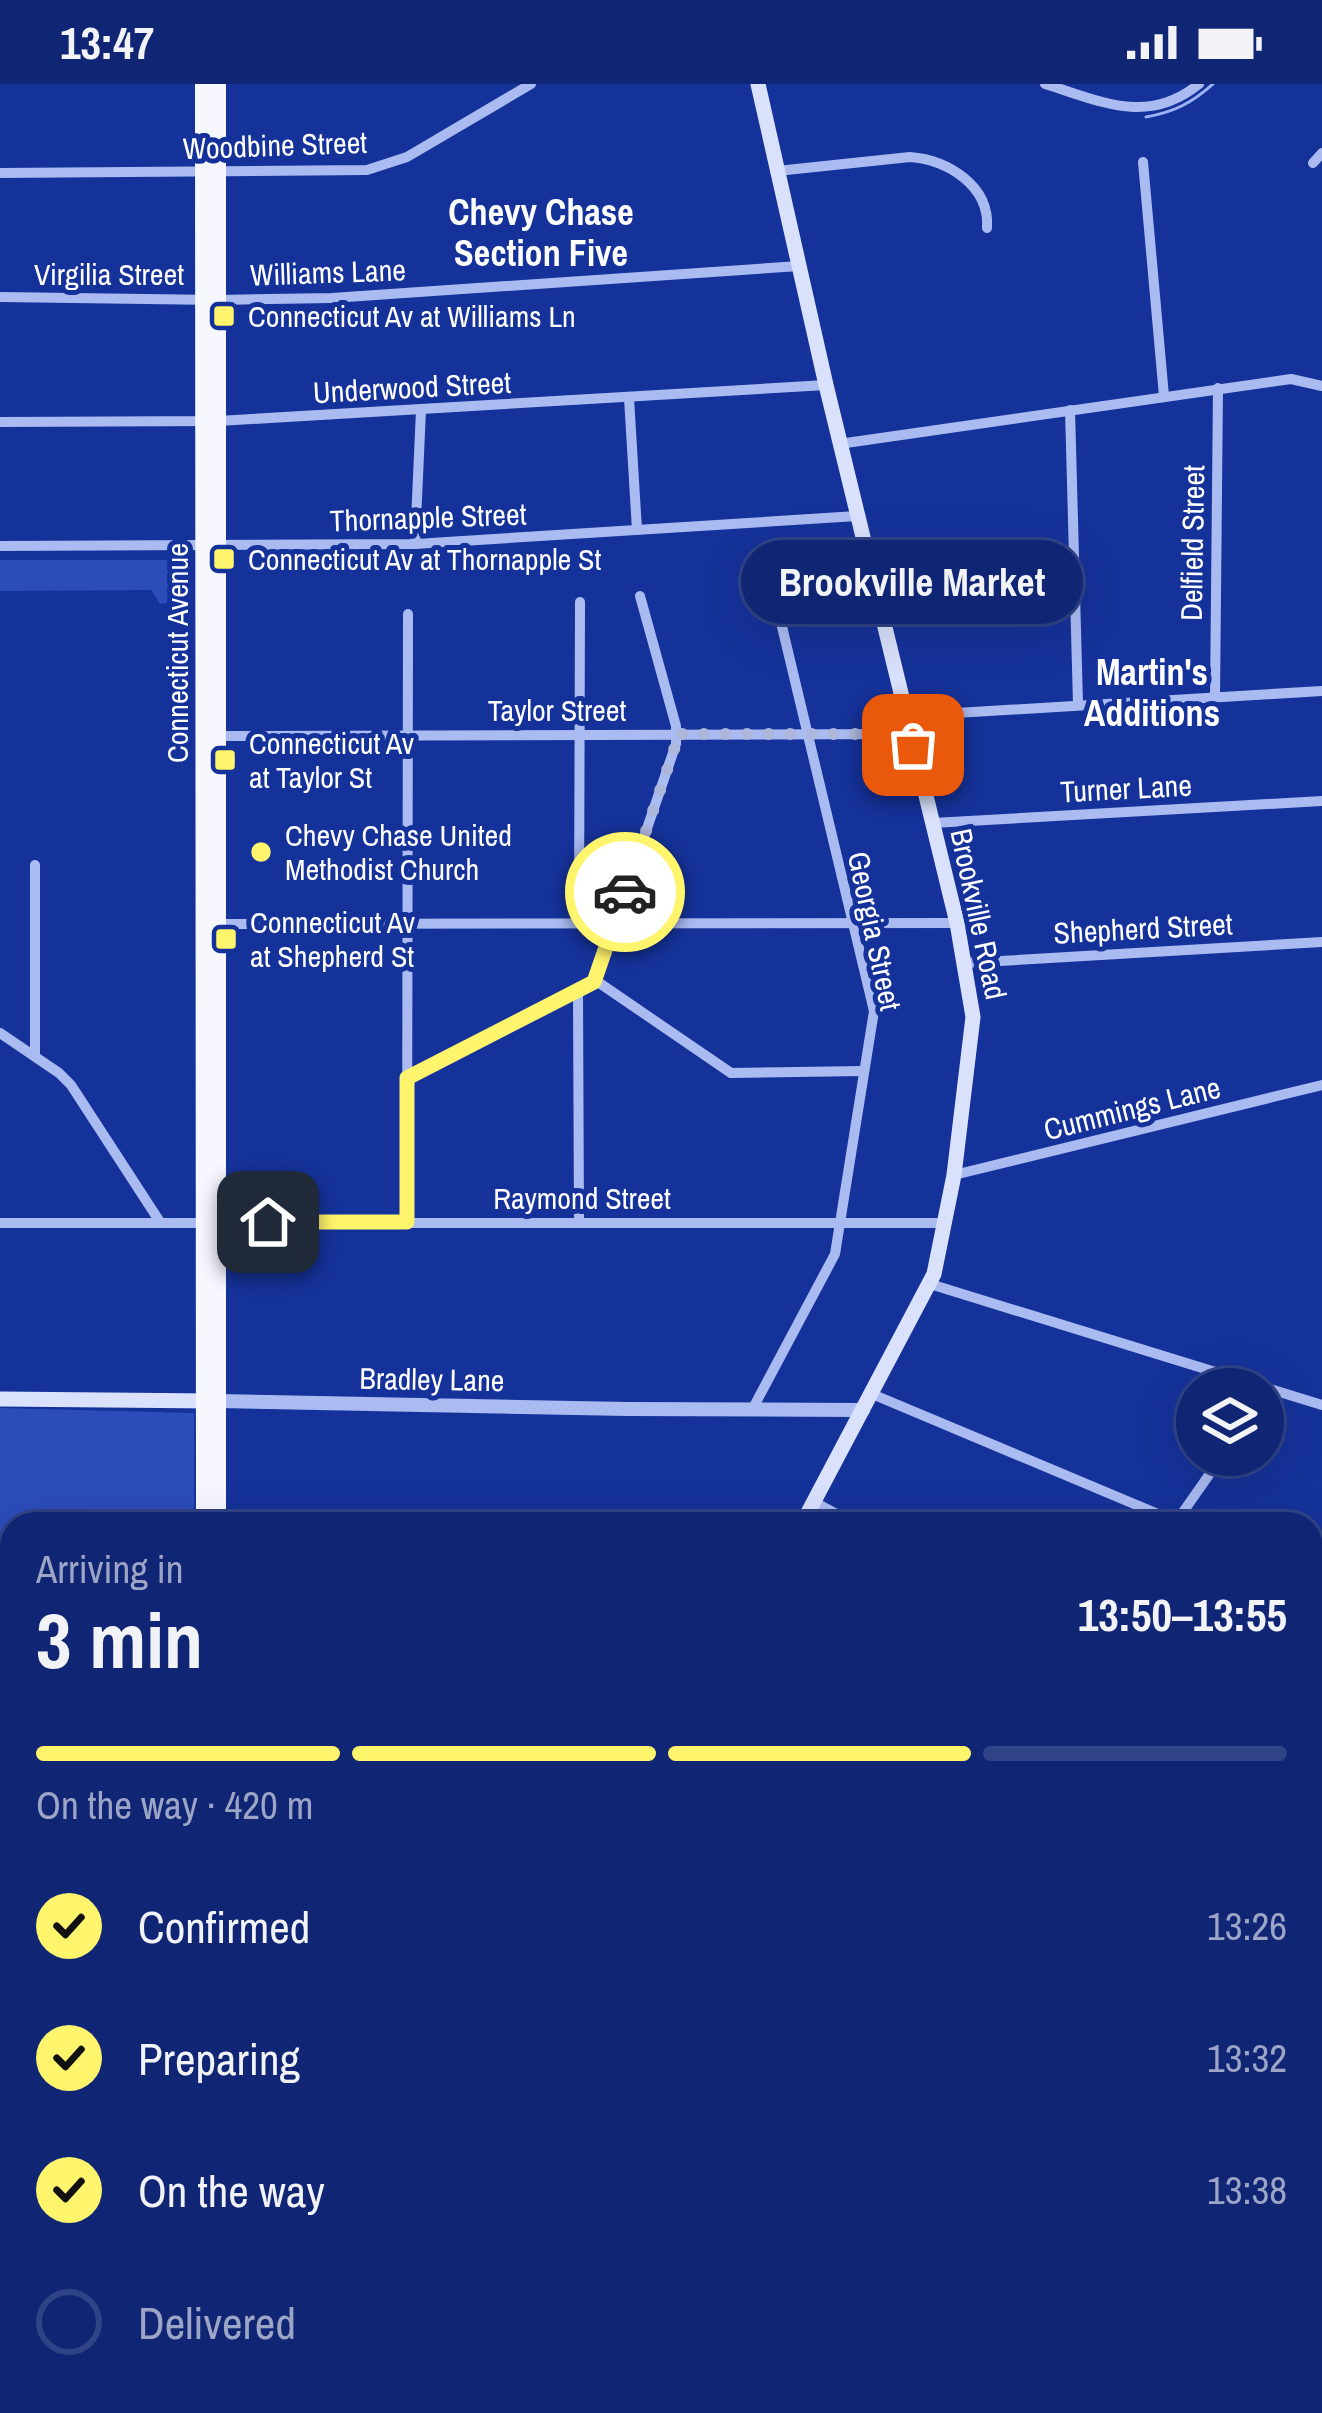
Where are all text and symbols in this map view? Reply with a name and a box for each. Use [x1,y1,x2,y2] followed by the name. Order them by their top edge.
[60,12,154,73] text: 13:47
[182,122,368,168] street label: Woodbine Street
[448,188,634,277] district label: Chevy Chase Section Five
[249,249,407,295] street label: Williams Lane
[34,254,184,294] street label: Virgilia Street
[248,296,576,336] place label: Connecticut Av at Williams Ln
[211,303,237,329] marker: Connecticut Av at Williams Ln
[312,362,512,412] street label: Underwood Street
[1171,465,1213,621] street label: Delfield Street
[329,494,527,540] street label: Thornapple Street
[248,539,602,579] place label: Connecticut Av at Thornapple St
[742,541,1084,625] callout: Brookville Market
[157,543,197,763] street label: Connecticut Avenue
[211,546,237,572] marker: Connecticut Av at Thornapple St
[779,556,1045,608] text: Brookville Market
[1084,648,1220,737] district label: Martin's Additions
[488,690,626,730] street label: Taylor Street
[862,694,964,796] pin
[880,712,946,778] icon: bag
[249,723,415,797] place label: Connecticut Av at Taylor St
[212,747,238,773] marker: Connecticut Av at Taylor St
[1059,765,1193,811] street label: Turner Lane
[285,815,512,889] place label: Chevy Chase United Methodist Church
[941,825,1017,1003] street label: Brookville Road
[565,832,685,952] courier
[248,839,274,865] marker: Chevy Chase United Methodist Church
[839,848,911,1014] street label: Georgia Street
[592,859,658,925] icon: car
[250,902,416,976] place label: Connecticut Av at Shepherd St
[1052,903,1234,953] street label: Shepherd Street
[213,926,239,952] marker: Connecticut Av at Shepherd St
[1040,1067,1224,1149] street label: Cummings Lane
[217,1171,319,1273] pin
[493,1178,671,1218] street label: Raymond Street
[235,1189,301,1255] icon: home
[359,1358,505,1400] street label: Bradley Lane
[1176,1368,1284,1476] map controls
[1176,1368,1284,1476] button: layers
[36,1543,184,1595] text: Arriving in
[1078,1584,1287,1645] text: 13:50–13:55
[36,1587,203,1692] text: 3 min
[36,1779,313,1831] text: On the way · 420 m
[36,1893,102,1959] icon: check
[138,1896,310,1957] text: Confirmed
[1207,1900,1287,1952] text: 13:26
[36,2025,102,2091] icon: check
[138,2028,300,2089] text: Preparing
[1207,2032,1287,2084] text: 13:32
[36,2157,102,2223] icon: check
[138,2160,325,2221] text: On the way
[1207,2164,1287,2216] text: 13:38
[138,2292,296,2353] text: Delivered

